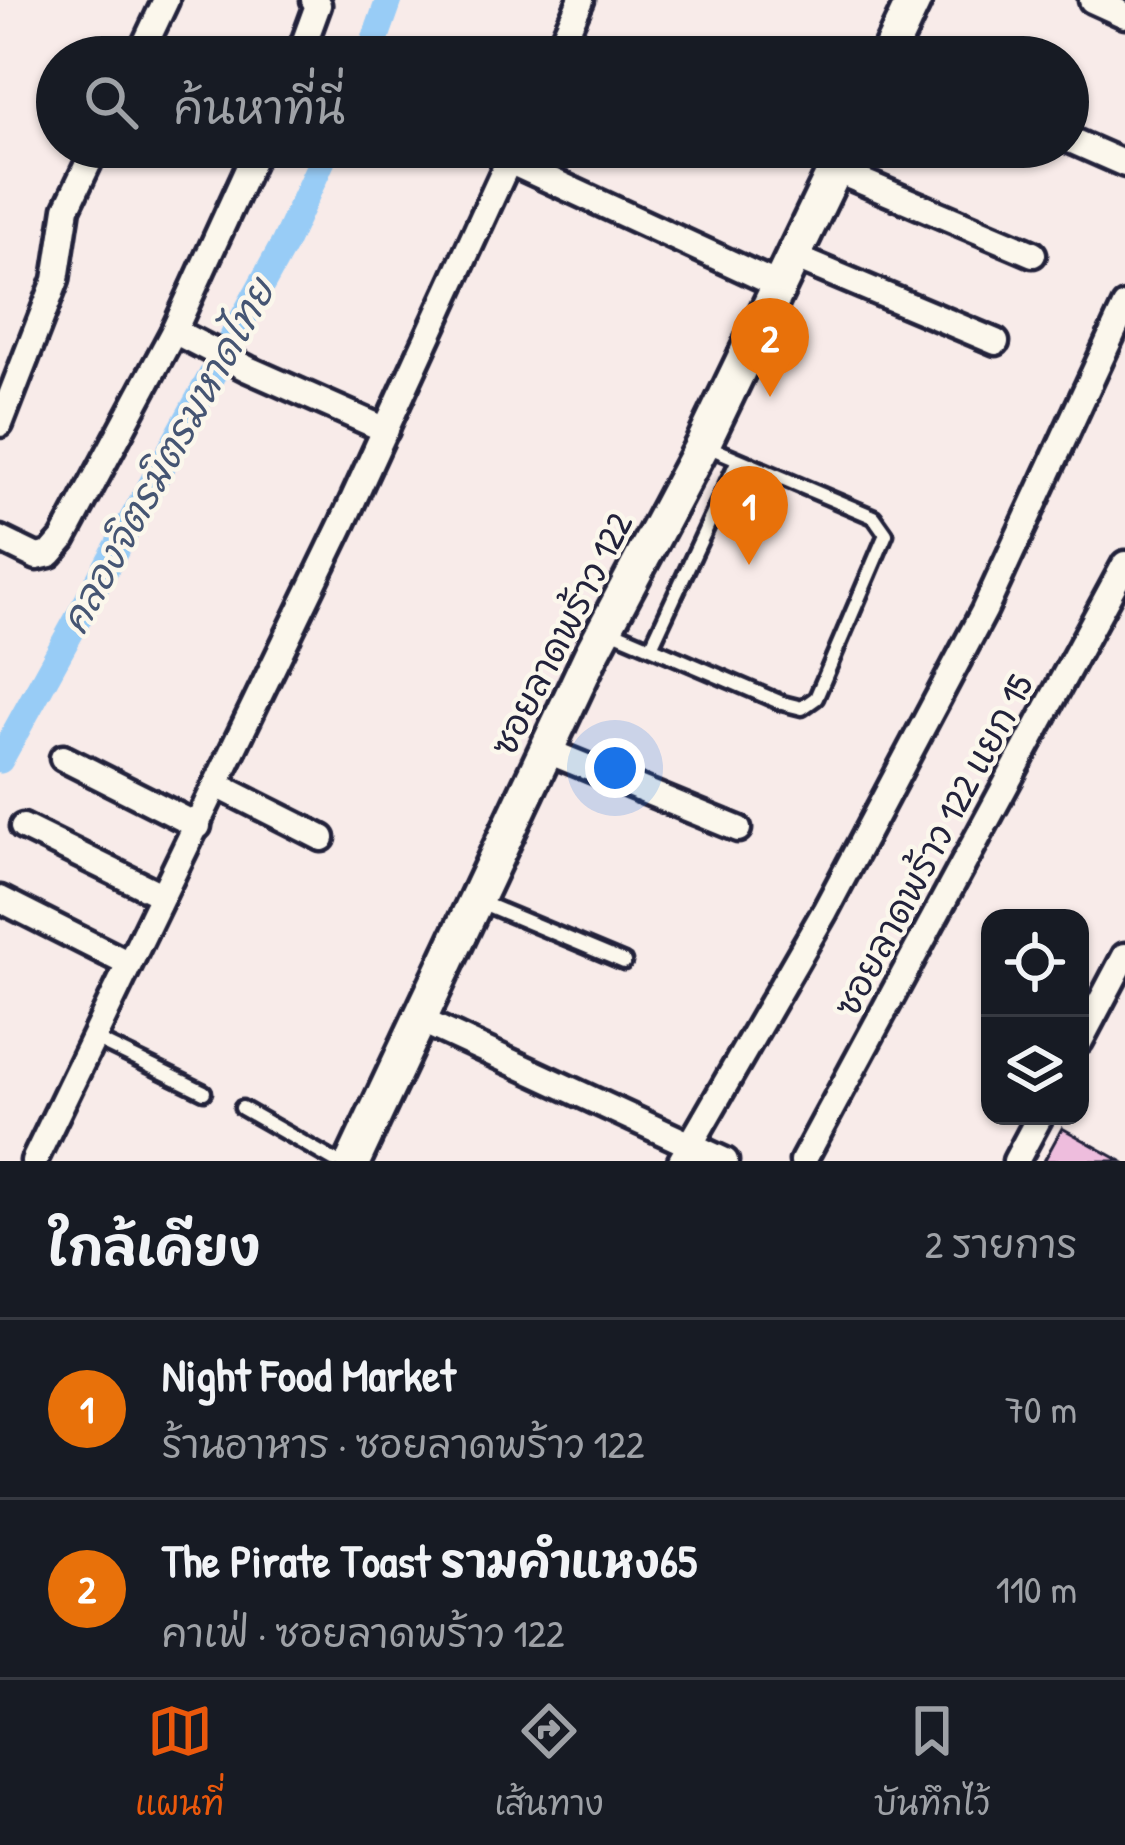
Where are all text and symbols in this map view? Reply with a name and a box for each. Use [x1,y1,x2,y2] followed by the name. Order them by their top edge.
[36,36,1089,168] search box
[78,69,144,135] icon: search
[174,77,345,138] text: ค้นหาที่นี่
[47,267,287,642] water label: คลองจิตรมิตรมหาดไทย
[731,298,809,397] pin: 2
[710,466,788,565] pin: 1
[478,504,643,764] street label: ซอยลาดพร้าว 122
[821,665,1044,1025] street label: ซอยลาดพร้าว 122 แยก 15
[585,738,645,798] your location
[981,909,1089,1125] map controls
[981,909,1089,1017] button: locate
[981,1017,1089,1125] button: layers
[48,1212,260,1281] text: ใกล้เคียง
[925,1217,1077,1270] text: 2 รายการ
[162,1344,456,1405] text: Night Food Market
[80,1382,94,1435] text: 1
[1005,1382,1077,1435] text: 70 m
[162,1417,644,1470] text: ร้านอาหาร · ซอยลาดพร้าว 122
[162,1530,697,1591] text: The Pirate Toast รามคำแหง65
[78,1562,96,1615] text: 2
[996,1562,1077,1615] text: 110 m
[162,1606,564,1659] text: คาเฟ่ · ซอยลาดพร้าว 122
[135,1698,224,1828] tab: แผนที่
[494,1698,604,1828] tab: เส้นทาง
[874,1698,990,1828] tab: บันทึกไว้

